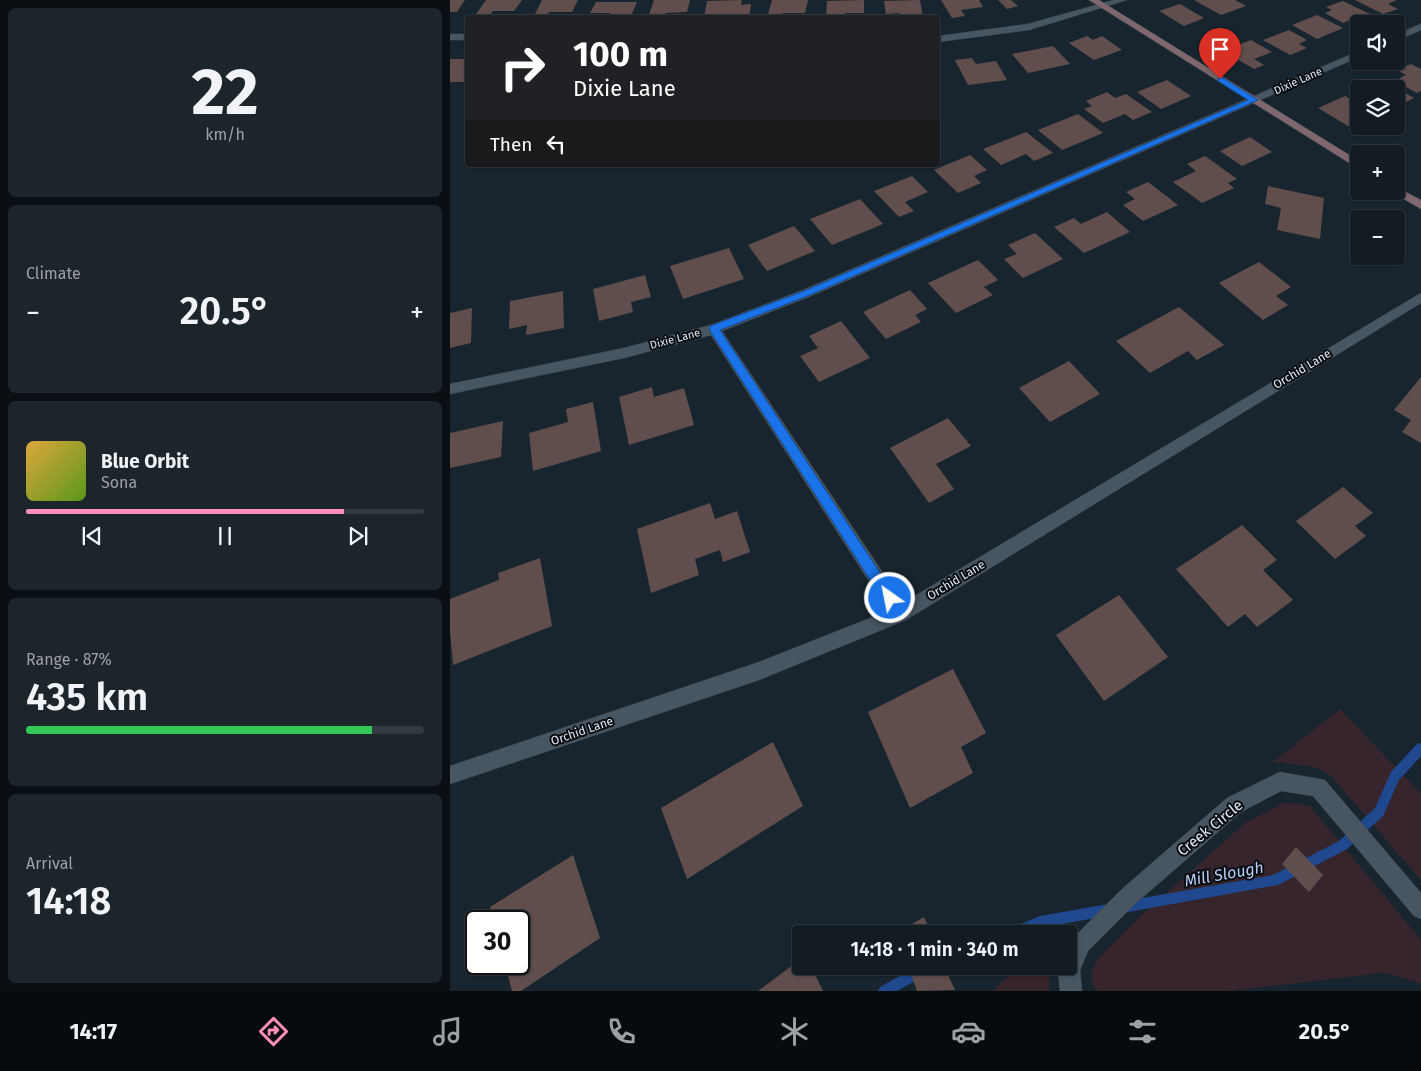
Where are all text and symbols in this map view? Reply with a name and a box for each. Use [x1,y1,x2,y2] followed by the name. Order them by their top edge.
[1350,15,1405,265] map controls
[1350,15,1405,70] button: sound
[1199,28,1241,79] pin
[573,33,668,75] text: 100 m
[490,35,555,100] icon: right
[1206,35,1234,63] icon: arrive
[191,53,259,131] text: 22
[1272,65,1324,97] street label: Dixie Lane
[573,75,676,102] text: Dixie Lane
[1350,80,1405,135] button: layers
[205,125,245,144] text: km/h
[542,130,570,158] icon: left
[490,133,532,156] text: Then
[1350,145,1405,200] button: +
[1350,210,1405,265] button: −
[26,264,81,283] text: Climate
[180,288,270,334] text: 20.5°
[26,296,40,329] text: −
[410,296,424,329] text: +
[649,326,701,352] street label: Dixie Lane
[1271,346,1333,392] street label: Orchid Lane
[101,450,189,473] text: Blue Orbit
[101,473,137,492] text: Sona
[78,522,106,550] icon: previous
[211,522,239,550] icon: pause
[344,522,372,550] icon: next
[925,557,987,603] street label: Orchid Lane
[863,571,915,623] position arrow
[26,650,112,669] text: Range · 87%
[26,674,148,720] text: 435 km
[549,714,615,748] street label: Orchid Lane
[1174,796,1246,860] street label: Creek Circle
[26,854,73,873] text: Arrival
[1183,858,1265,890] water label: Mill Slough
[26,878,111,924] text: 14:18
[465,910,530,975] speed limit sign: 30
[850,938,1019,961] text: 14:18 · 1 min · 340 m
[256,1014,291,1049] icon: directions
[430,1014,465,1049] icon: music
[604,1014,639,1049] icon: phone
[777,1014,812,1049] icon: climate
[951,1014,986,1049] icon: car
[1125,1014,1160,1049] icon: filters
[69,1018,117,1045] text: 14:17
[1299,1018,1352,1045] text: 20.5°

